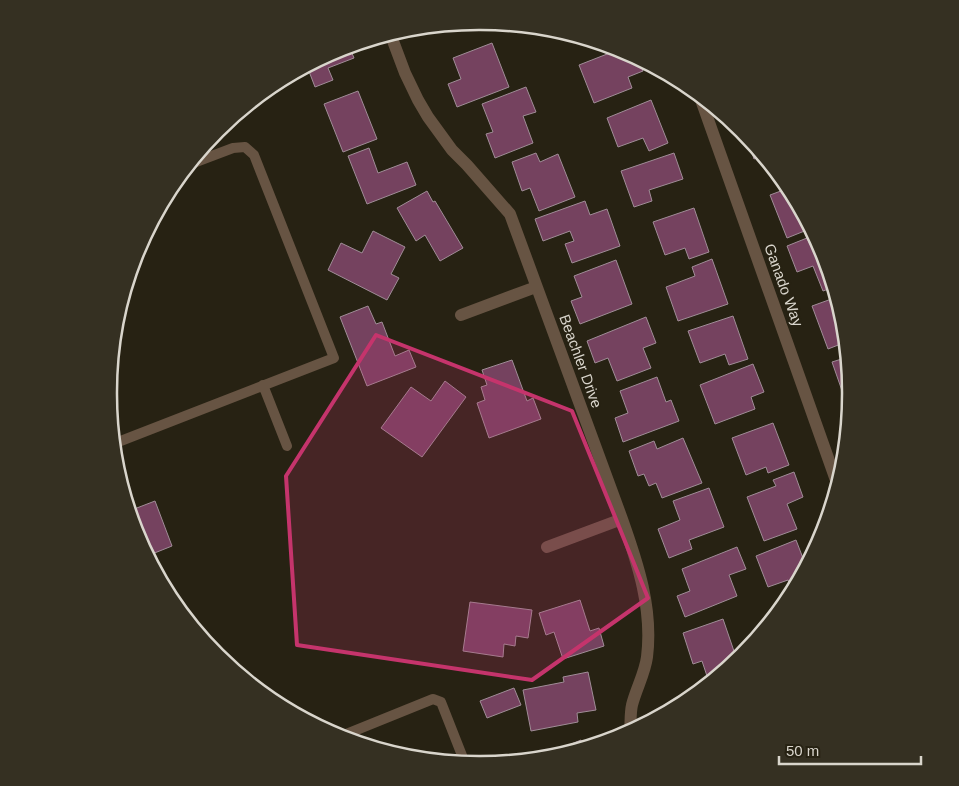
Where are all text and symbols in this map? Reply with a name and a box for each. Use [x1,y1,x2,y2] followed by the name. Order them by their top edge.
[761,241,807,329] street label: Ganado Way
[556,312,606,410] street label: Beachler Drive
[779,734,922,766] scale bar
[786,742,819,759] text: 50 m

